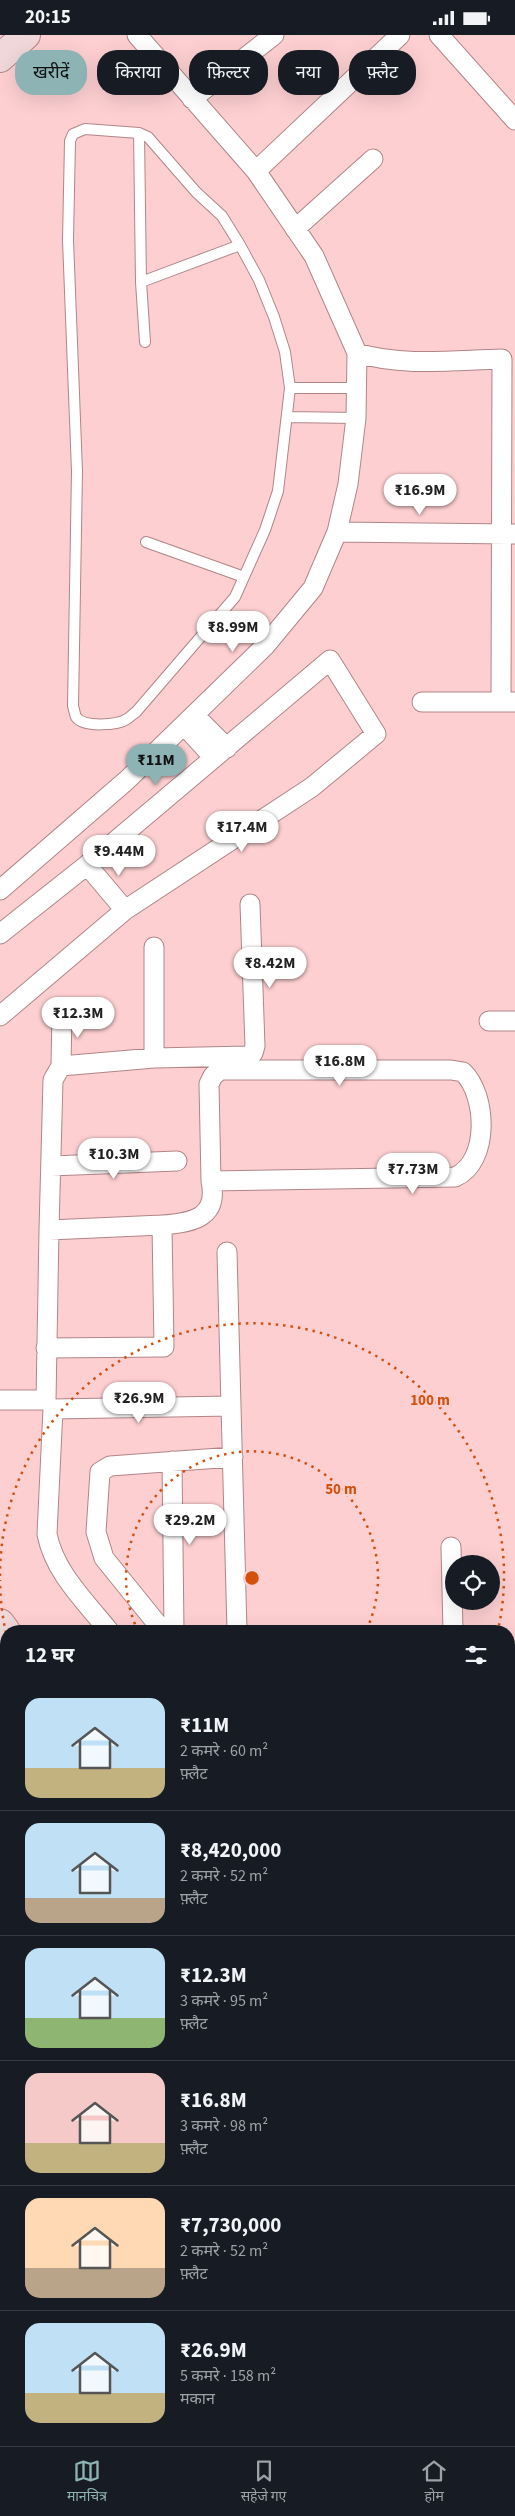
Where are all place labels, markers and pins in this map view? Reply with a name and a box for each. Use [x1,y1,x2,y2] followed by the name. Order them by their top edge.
[379,473,461,516] pin: ₹16.9M
[192,611,274,653] pin: ₹8.99M
[126,743,186,786] pin: ₹11M
[201,811,283,853] pin: ₹17.4M
[78,835,160,877] pin: ₹9.44M
[229,947,311,989] pin: ₹8.42M
[37,997,119,1039] pin: ₹12.3M
[299,1045,381,1087] pin: ₹16.8M
[73,1137,155,1180] pin: ₹10.3M
[372,1153,454,1195] pin: ₹7.73M
[98,1381,180,1424] pin: ₹26.9M
[149,1503,231,1546] pin: ₹29.2M
[243,1569,261,1587] centre of rings

